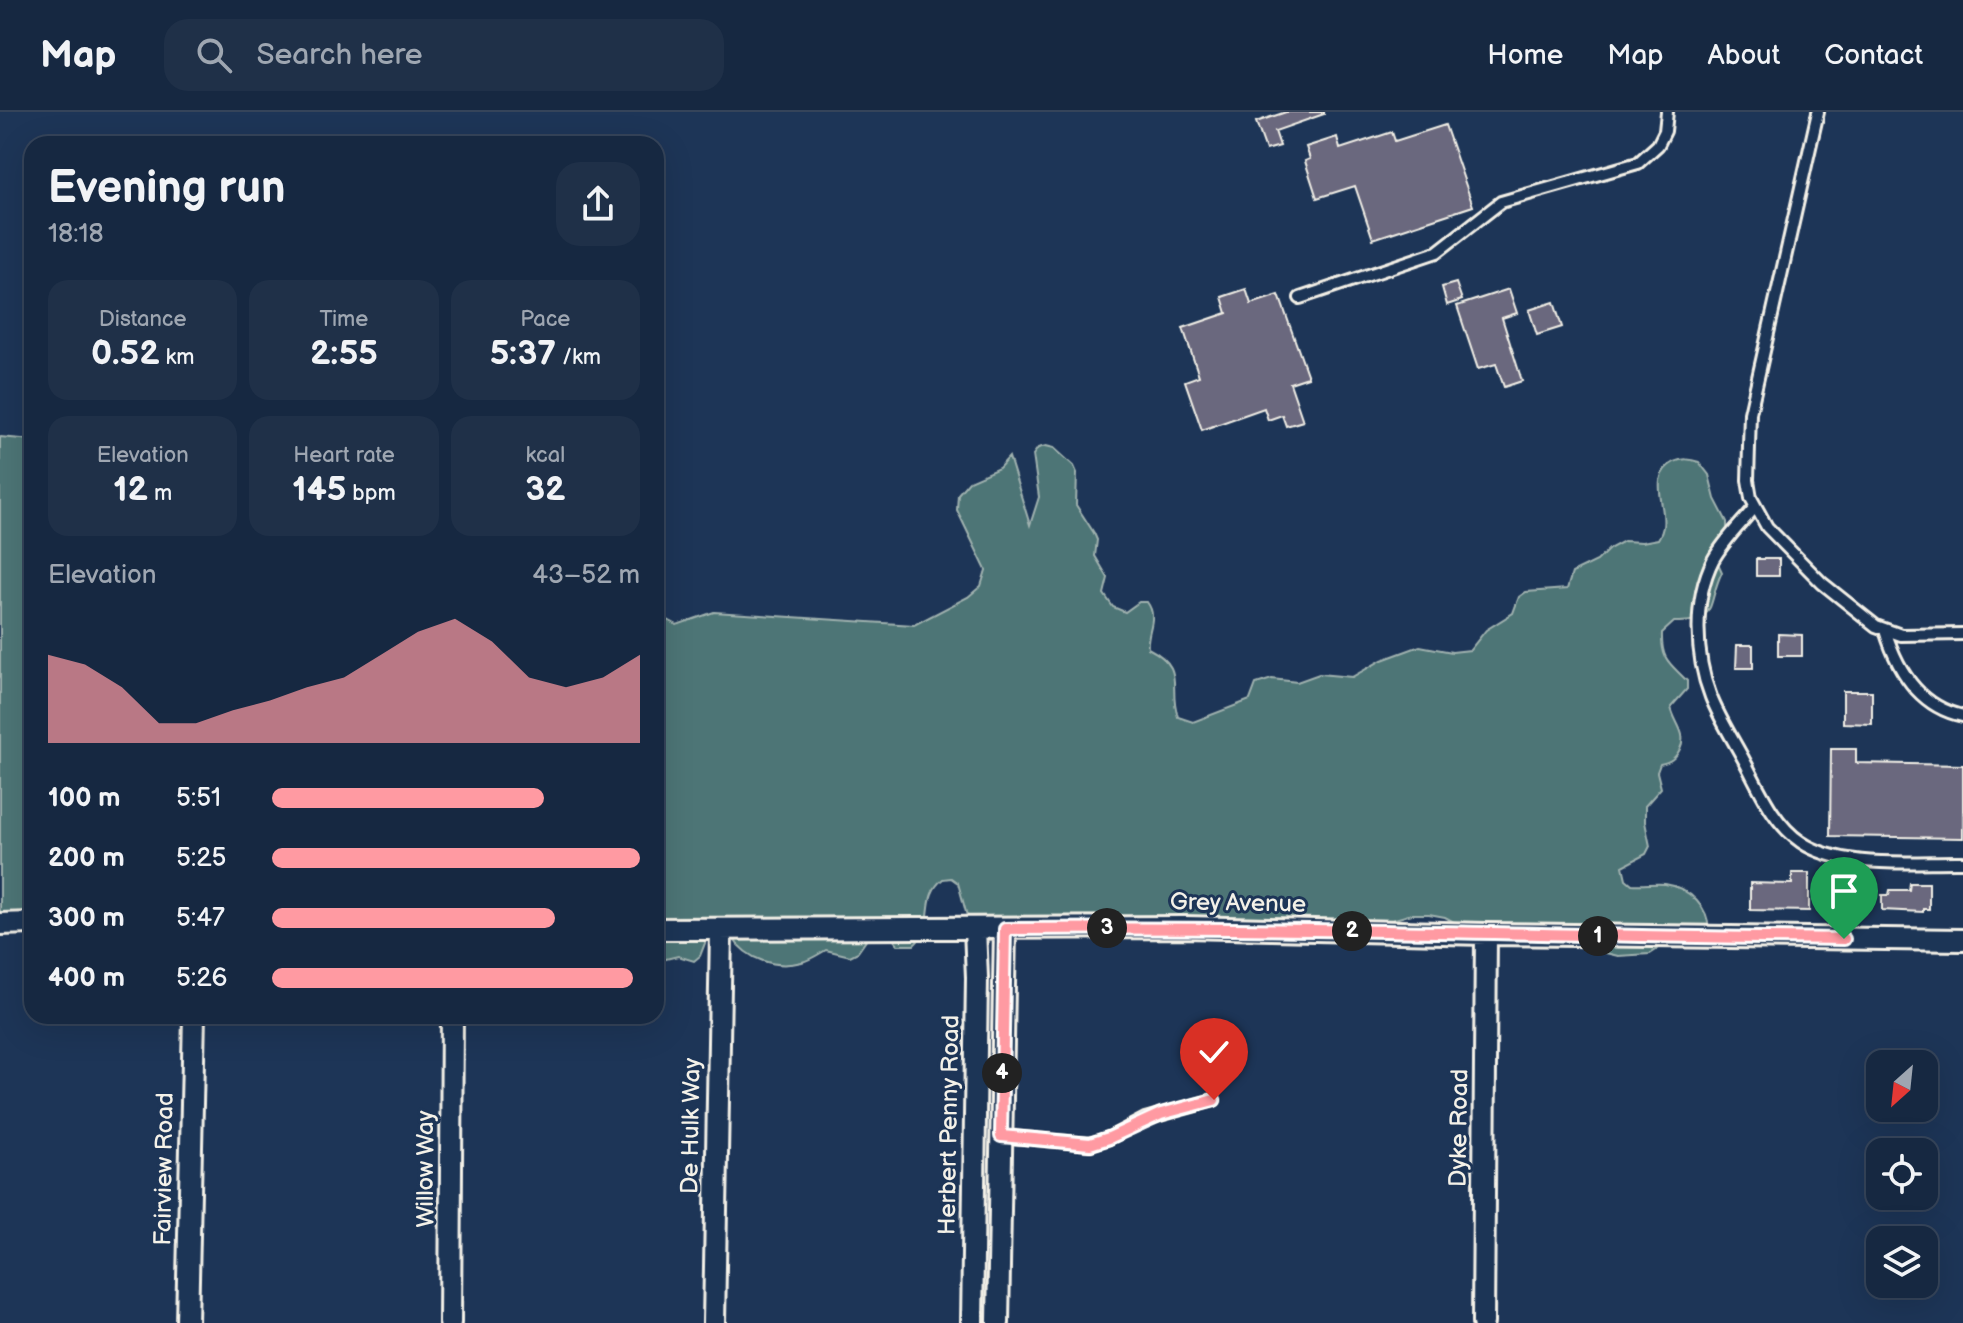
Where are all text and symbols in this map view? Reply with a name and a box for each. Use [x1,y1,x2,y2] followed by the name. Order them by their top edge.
[164,19,724,91] search box
[40,33,116,78] text: Map
[192,33,236,77] icon: search
[256,37,423,73] text: Search here
[1487,39,1563,72] text: Home
[1607,39,1664,72] text: Map
[1708,39,1780,72] text: About
[1824,39,1923,72] text: Contact
[48,162,285,215] text: Evening run
[556,162,640,246] button: share
[48,219,104,250] text: 18:18
[99,306,187,333] text: Distance
[320,306,368,333] text: Time
[520,306,570,333] text: Pace
[91,333,160,374] text: 0.52
[310,333,378,374] text: 2:55
[490,333,556,374] text: 5:37
[160,344,194,371] text: km
[556,344,601,371] text: /km
[97,442,189,469] text: Elevation
[293,442,395,469] text: Heart rate
[526,442,565,469] text: kcal
[113,469,148,510] text: 12
[292,469,346,510] text: 145
[525,469,565,510] text: 32
[148,480,172,507] text: m
[346,480,396,507] text: bpm
[48,560,156,591] text: Elevation
[532,560,640,591] text: 43–52 m
[48,783,121,814] text: 100 m
[176,783,221,814] text: 5:51
[48,843,125,874] text: 200 m
[176,843,226,874] text: 5:25
[1810,857,1878,939] pin
[1822,869,1866,913] icon: arrive
[1170,887,1306,919] street label: Grey Avenue
[48,903,125,934] text: 300 m
[176,903,225,934] text: 5:47
[1087,908,1127,948] pin: 3
[1332,911,1372,951] pin: 2
[1101,914,1113,941] text: 3
[1578,916,1618,956] pin: 1
[1345,917,1359,944] text: 2
[1593,922,1603,949] text: 1
[48,963,125,994] text: 400 m
[176,963,227,994] text: 5:26
[933,1015,965,1235] street label: Herbert Penny Road
[1180,1018,1248,1100] pin
[1192,1030,1236,1074] icon: check
[1866,1050,1938,1122] north arrow
[1866,1050,1938,1298] map controls
[982,1053,1022,1093] pin: 4
[675,1057,707,1194] street label: De Hulk Way
[996,1059,1008,1086] text: 4
[1443,1069,1475,1187] street label: Dyke Road
[148,1092,180,1246] street label: Fairview Road
[411,1110,440,1227] street label: Willow Way
[1866,1138,1938,1210] button: locate
[1866,1226,1938,1298] button: layers

